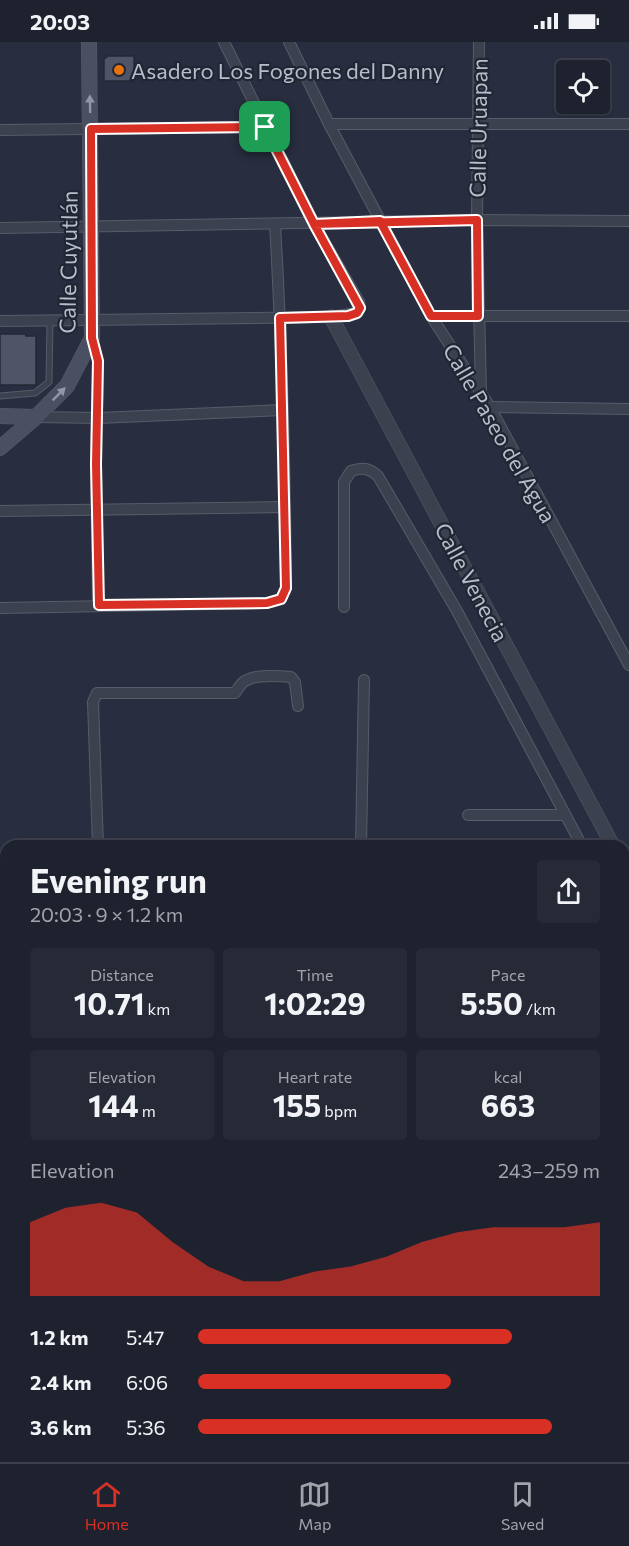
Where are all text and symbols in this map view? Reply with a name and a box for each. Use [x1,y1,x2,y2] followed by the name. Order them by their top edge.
[30,8,90,35] text: 20:03
[131,57,444,84] place label: Asadero Los Fogones del Danny
[463,58,493,198] street label: Calle Uruapan
[556,60,610,114] map controls
[556,60,610,114] button: locate
[112,63,126,77] marker: Asadero Los Fogones del Danny
[85,94,95,113] one-way arrow
[239,101,290,152] pin
[248,110,281,143] icon: arrive
[53,190,83,334] street label: Calle Cuyutlán
[438,339,562,527] street label: Calle Paseo del Agua
[52,387,66,402] one-way arrow
[429,518,515,646] street label: Calle Venecia
[30,859,207,900] text: Evening run
[537,860,600,923] button: share
[30,902,183,926] text: 20:03 · 9 × 1.2 km
[90,965,154,984] text: Distance
[297,965,333,984] text: Time
[491,965,525,984] text: Pace
[74,984,145,1021] text: 10.71
[264,984,366,1021] text: 1:02:29
[460,984,523,1021] text: 5:50
[145,999,170,1018] text: km
[523,999,556,1018] text: /km
[88,1067,156,1086] text: Elevation
[278,1067,352,1086] text: Heart rate
[494,1067,522,1086] text: kcal
[88,1086,139,1123] text: 144
[273,1086,321,1123] text: 155
[481,1086,535,1123] text: 663
[139,1101,156,1120] text: m
[321,1101,357,1120] text: bpm
[30,1158,115,1182] text: Elevation
[498,1158,600,1182] text: 243–259 m
[30,1325,88,1349] text: 1.2 km
[126,1325,164,1349] text: 5:47
[30,1370,92,1394] text: 2.4 km
[126,1370,168,1394] text: 6:06
[30,1415,91,1439] text: 3.6 km
[126,1415,166,1439] text: 5:36
[85,1478,129,1533] tab: Home
[298,1478,331,1533] tab: Map
[501,1478,544,1533] tab: Saved

